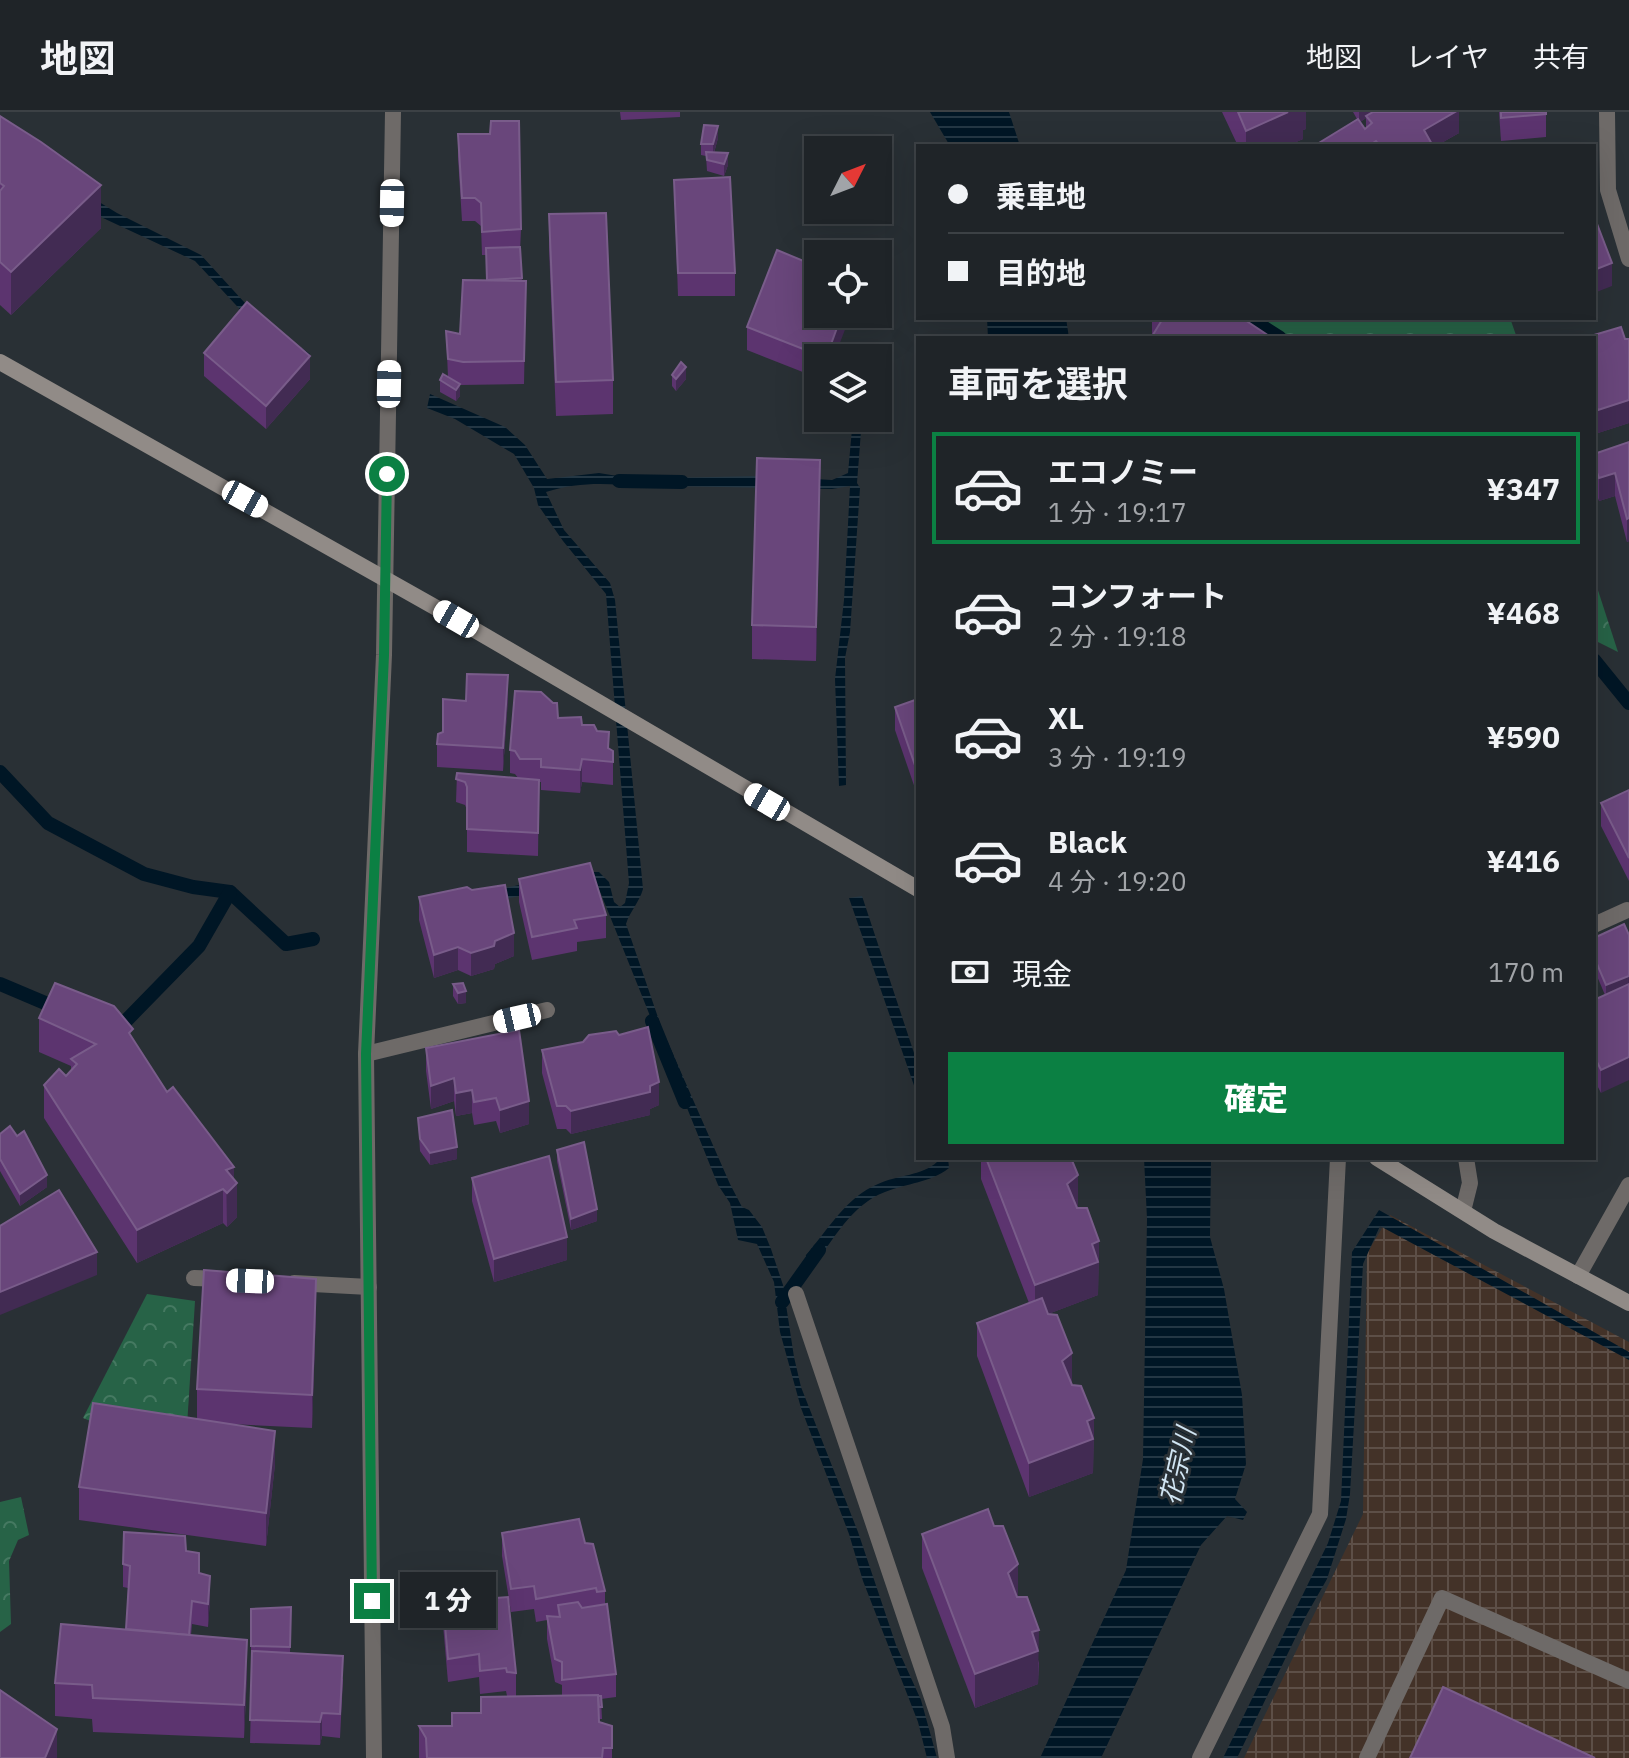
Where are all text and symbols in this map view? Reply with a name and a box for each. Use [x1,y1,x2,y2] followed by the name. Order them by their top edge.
[40,33,116,82] text: 地図
[1306,38,1362,75] text: 地図
[1406,38,1489,75] text: レイヤ
[1533,38,1589,75] text: 共有
[804,136,892,224] north arrow
[804,136,892,432] map controls
[996,176,1086,215] text: 乗車地
[380,179,404,227] car
[804,240,892,328] button: locate
[996,253,1086,292] text: 目的地
[804,344,892,432] button: layers
[377,360,401,408] car
[948,360,1128,407] text: 車両を選択
[952,452,1024,524] icon: car
[1048,452,1198,491] text: エコノミー
[369,456,405,492] route start
[1487,469,1560,508] text: ¥347
[218,477,272,521] car
[1048,495,1186,529] text: 1 分 · 19:17
[952,576,1024,648] icon: car
[1048,576,1227,615] text: コンフォート
[1487,593,1560,632] text: ¥468
[429,597,483,641] car
[1048,619,1186,653] text: 2 分 · 19:18
[1048,698,1084,737] text: XL
[952,700,1024,772] icon: car
[1487,717,1560,756] text: ¥590
[1048,740,1186,774] text: 3 分 · 19:19
[740,780,794,824] car
[1048,822,1127,861] text: Black
[952,824,1024,896] icon: car
[1487,841,1560,880] text: ¥416
[1048,864,1186,898] text: 4 分 · 19:20
[948,950,992,994] icon: cash
[1012,954,1072,993] text: 現金
[1488,955,1564,989] text: 170 m
[491,1001,543,1035] car
[948,1052,1564,1144] button: 確定
[226,1268,274,1294] car
[1152,1421,1203,1508] water label: 花宗川
[400,1573,496,1629] callout: 1 分
[354,1583,390,1619] route end
[424,1583,472,1617] text: 1 分

